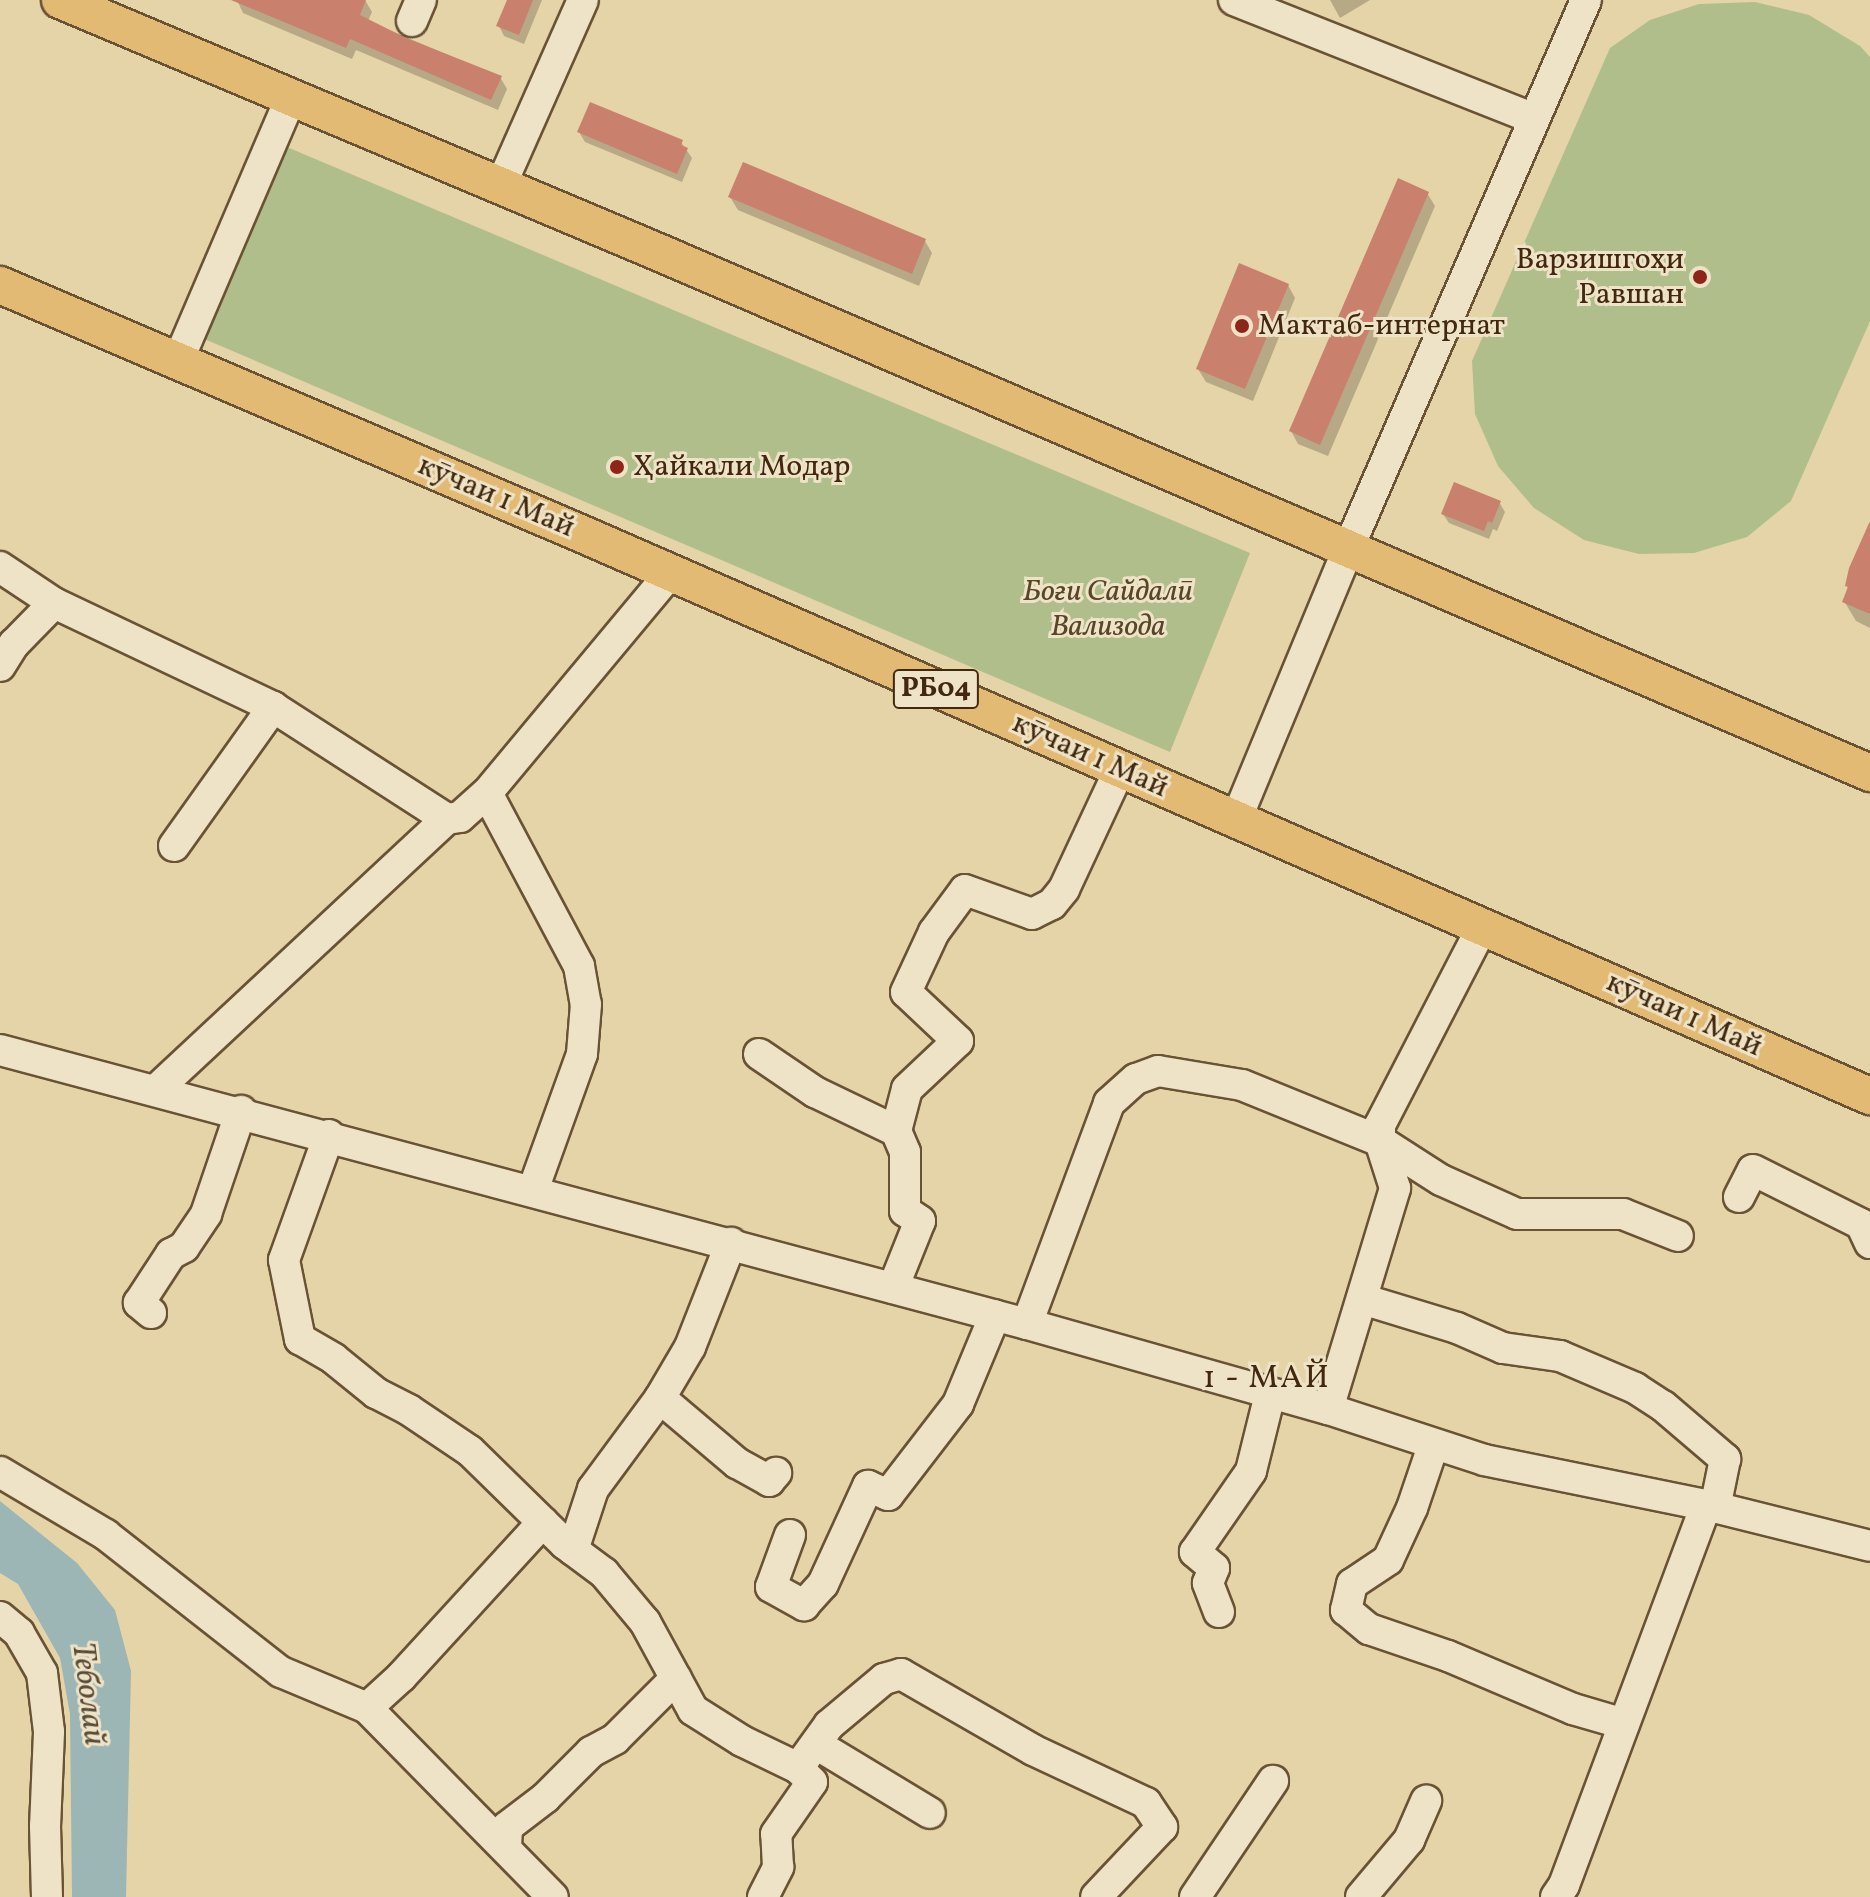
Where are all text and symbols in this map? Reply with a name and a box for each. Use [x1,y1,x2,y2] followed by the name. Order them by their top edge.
[1516,242,1684,312] place label: Варзишгоҳи Равшан
[1691,268,1709,286] marker: Варзишгоҳи Равшан
[1258,308,1505,344] place label: Мактаб-интернат
[1233,317,1251,335] marker: Мактаб-интернат
[412,448,580,546] street label: кӯчаи 1 Май
[633,449,850,485] place label: Ҳайкали Модар
[608,458,626,476] marker: Ҳайкали Модар
[1023,574,1193,644] park label: Боғи Сайдалӣ Вализода
[892,665,980,713] road number: РБ04
[1007,706,1173,806] street label: кӯчаи 1 Май
[1601,965,1767,1065] street label: кӯчаи 1 Май
[1202,1360,1332,1398] district label: 1 - МАЙ
[62,1640,112,1748] water label: Теболай

